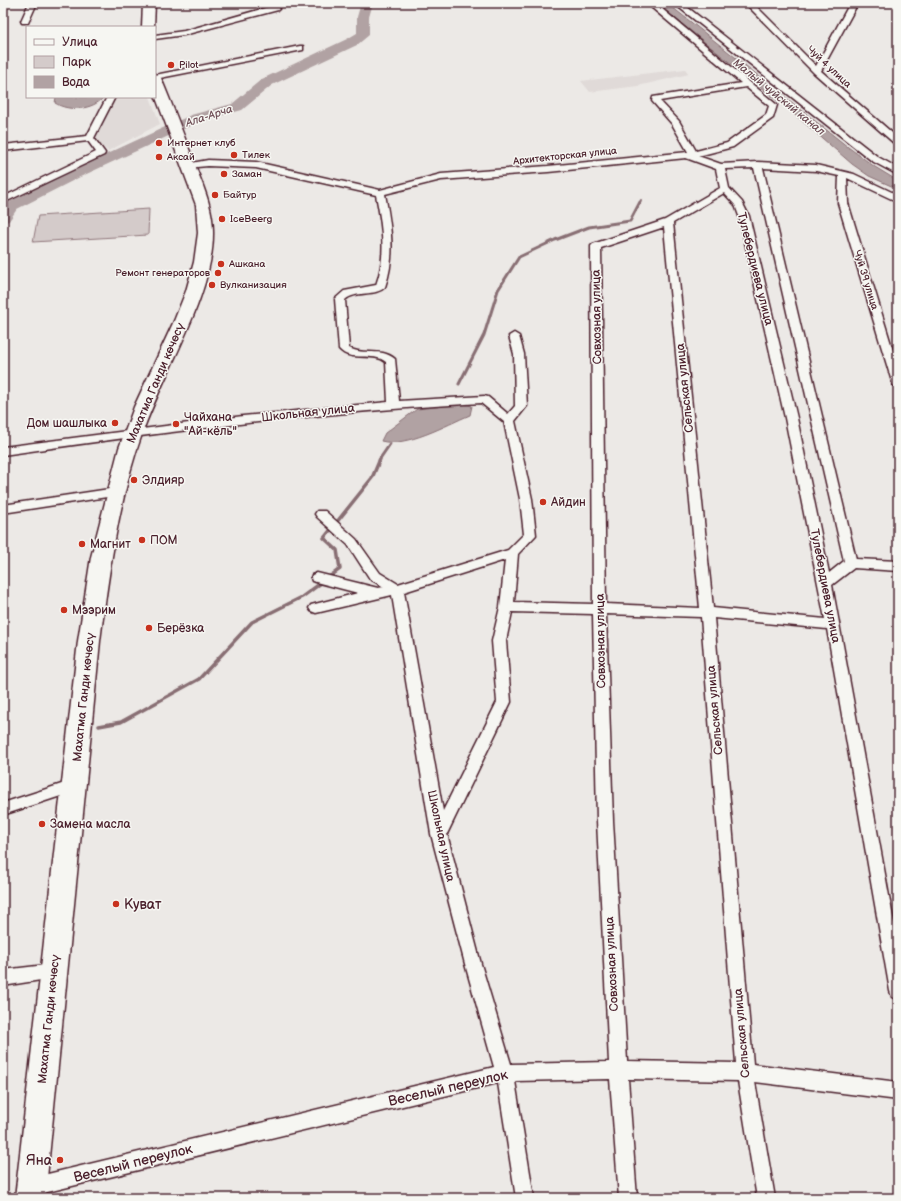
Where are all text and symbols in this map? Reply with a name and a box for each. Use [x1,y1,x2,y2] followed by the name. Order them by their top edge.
[26,26,156,98] legend
[62,35,98,50] text: Улица
[804,43,854,91] street label: Чуй 4 улица
[62,55,92,70] text: Парк
[731,56,828,138] water label: Малый чуйский канал
[179,59,198,71] place label: Pilot
[166,60,176,70] marker: Pilot
[62,75,90,90] text: Вода
[183,102,235,130] water label: Ала-Арча
[167,137,236,149] place label: Интернет клуб
[154,138,164,148] marker: Интернет клуб
[511,145,618,168] street label: Архитекторская улица
[242,149,271,161] place label: Тилек
[229,150,239,160] marker: Тилек
[166,151,195,163] place label: Аксай
[154,152,164,162] marker: Аксай
[232,168,262,180] place label: Заман
[219,169,229,179] marker: Заман
[223,189,257,201] place label: Байтур
[210,190,220,200] marker: Байтур
[734,211,776,327] street label: Тулебердиева улица
[230,213,272,225] place label: IceBeerg
[217,214,227,224] marker: IceBeerg
[851,249,881,311] street label: Чуй 39 улица
[228,258,265,270] place label: Ашкана
[216,259,226,269] marker: Ашкана
[115,267,211,279] place label: Ремонт генераторов
[213,268,223,278] marker: Ремонт генераторов
[589,269,605,365] street label: Совхозная улица
[220,279,287,291] place label: Вулканизация
[207,280,217,290] marker: Вулканизация
[124,320,188,446] street label: Махатма Ганди көчөсү
[673,343,697,433] street label: Сельская улица
[261,401,355,425] street label: Школьная улица
[184,410,237,439] place label: Чайхана "Ай-кёль"
[27,416,107,431] place label: Дом шашлыка
[110,418,120,428] marker: Дом шашлыка
[171,419,181,429] marker: Чайхана "Ай-кёль"
[142,473,185,488] place label: Элдияр
[129,475,139,485] marker: Элдияр
[550,495,586,510] place label: Айдин
[538,497,548,507] marker: Айдин
[807,528,843,644] street label: Тулебердиева улица
[150,533,178,548] place label: ПОМ
[137,535,147,545] marker: ПОМ
[90,537,131,552] place label: Магнит
[77,539,87,549] marker: Магнит
[593,593,609,689] street label: Совхозная улица
[72,603,116,618] place label: Мээрим
[59,605,69,615] marker: Мээрим
[157,621,204,636] place label: Берёзка
[144,623,154,633] marker: Берёзка
[70,632,98,762] street label: Махатма Ганди көчөсү
[704,665,726,755] street label: Сельская улица
[424,789,458,883] street label: Школьная улица
[50,817,131,832] place label: Замена масла
[37,819,47,829] marker: Замена масла
[124,896,162,913] place label: Куват
[111,899,121,909] marker: Куват
[602,916,622,1012] street label: Совхозная улица
[35,954,63,1084] street label: Махатма Ганди көчөсү
[731,988,753,1078] street label: Сельская улица
[387,1066,510,1110] street label: Веселый переулок
[72,1140,195,1186] street label: Веселый переулок
[26,1152,53,1169] place label: Яна
[55,1155,65,1165] marker: Яна

